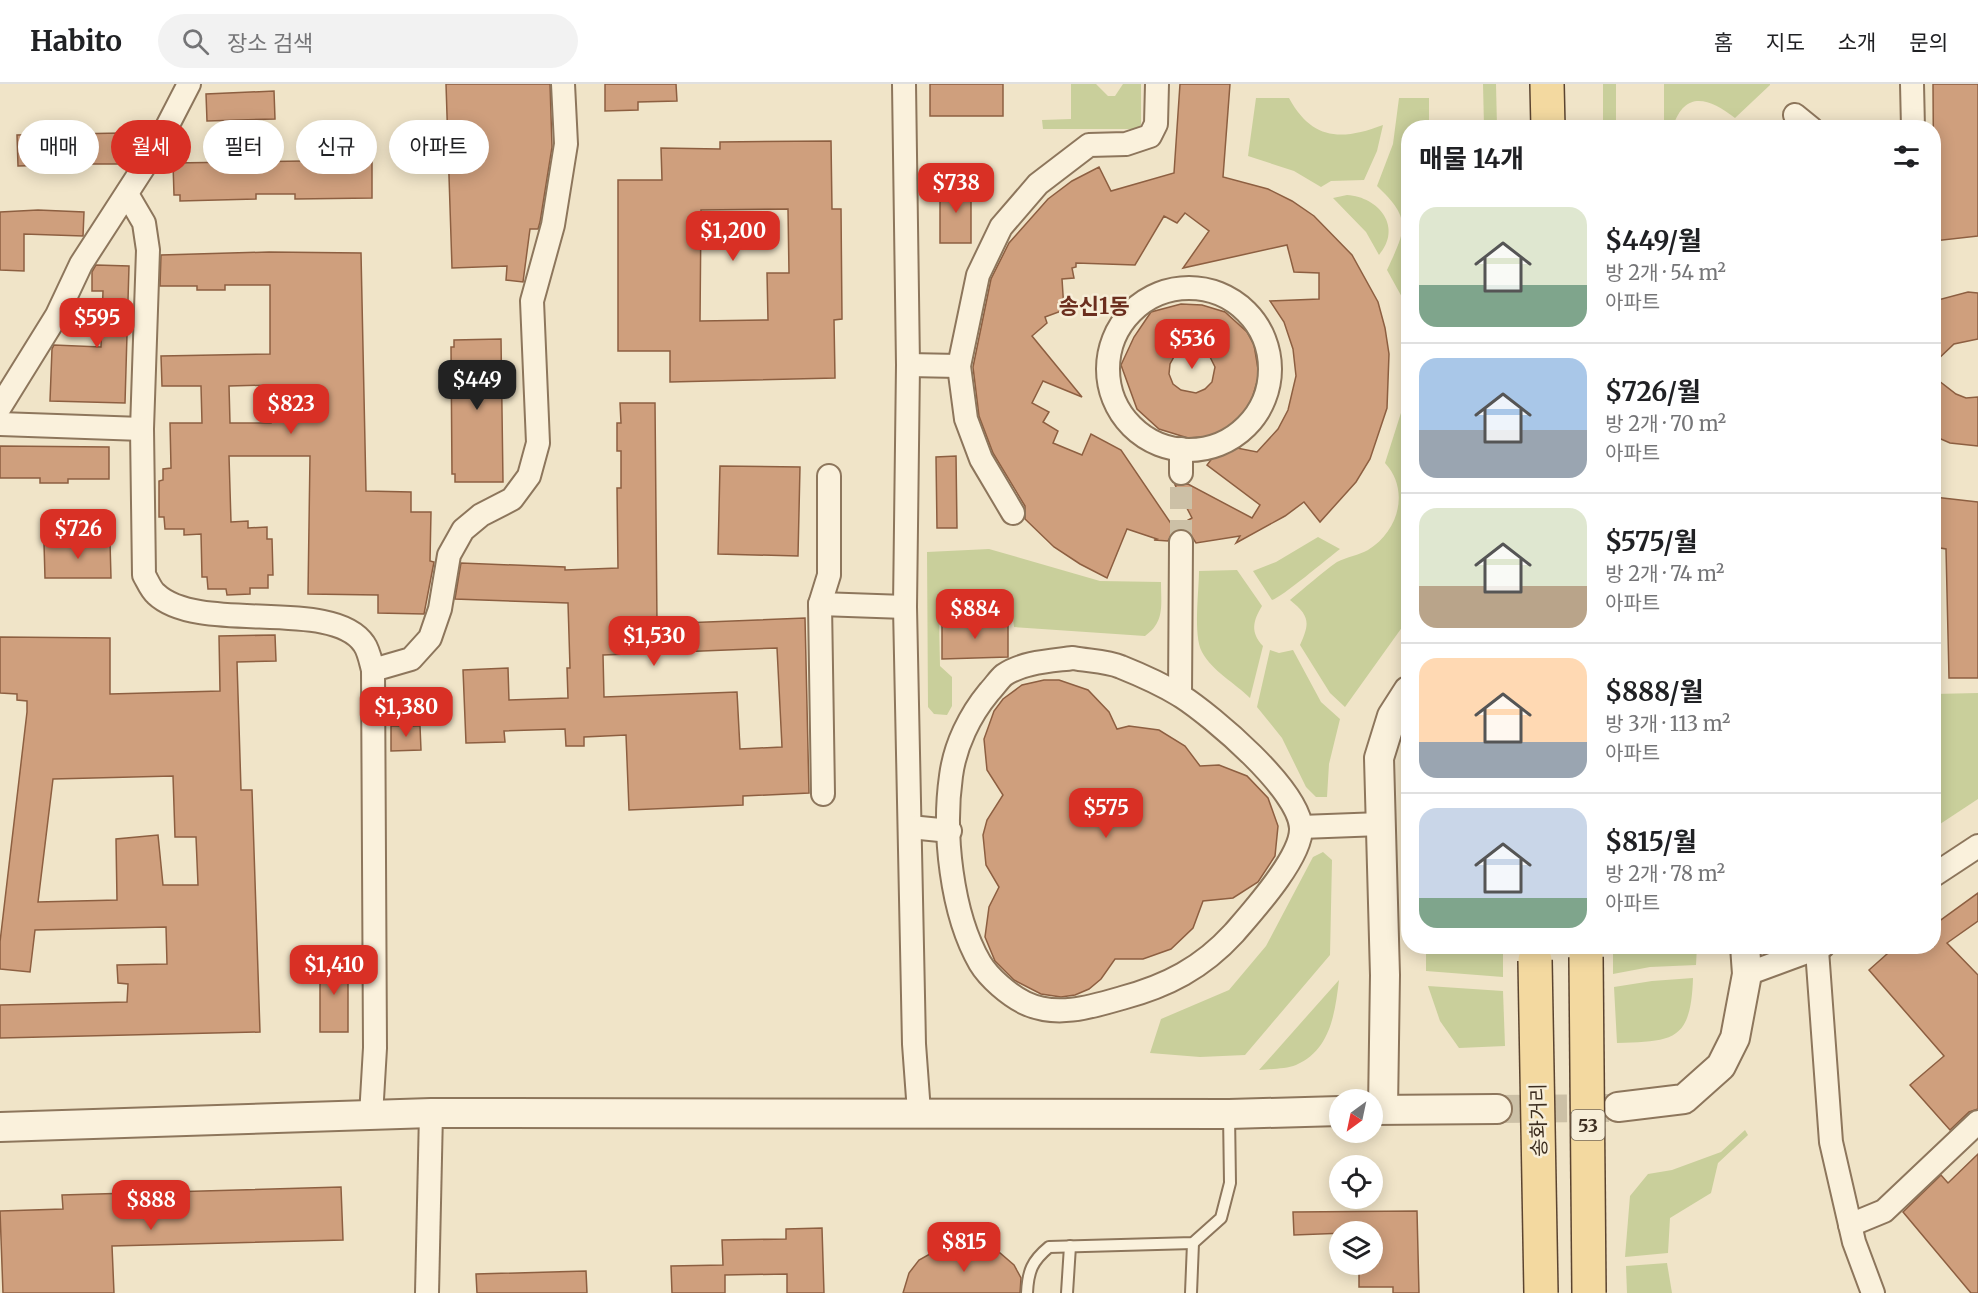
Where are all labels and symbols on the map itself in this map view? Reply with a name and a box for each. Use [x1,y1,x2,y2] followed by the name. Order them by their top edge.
[920,163,992,214] pin: $738
[684,211,782,262] pin: $1,200
[1059,292,1129,320] district label: 송신1동
[61,298,133,349] pin: $595
[1156,319,1228,370] pin: $536
[441,360,513,411] pin: $449
[255,384,327,435] pin: $823
[42,509,114,560] pin: $726
[939,589,1011,640] pin: $884
[605,616,703,667] pin: $1,530
[357,687,455,738] pin: $1,380
[1070,788,1142,839] pin: $575
[285,945,383,996] pin: $1,410
[1525,1083,1551,1157] street label: 송화거리
[1329,1089,1383,1143] north arrow
[1572,1110,1604,1140] road number: 53
[115,1180,187,1231] pin: $888
[928,1222,1000,1273] pin: $815

